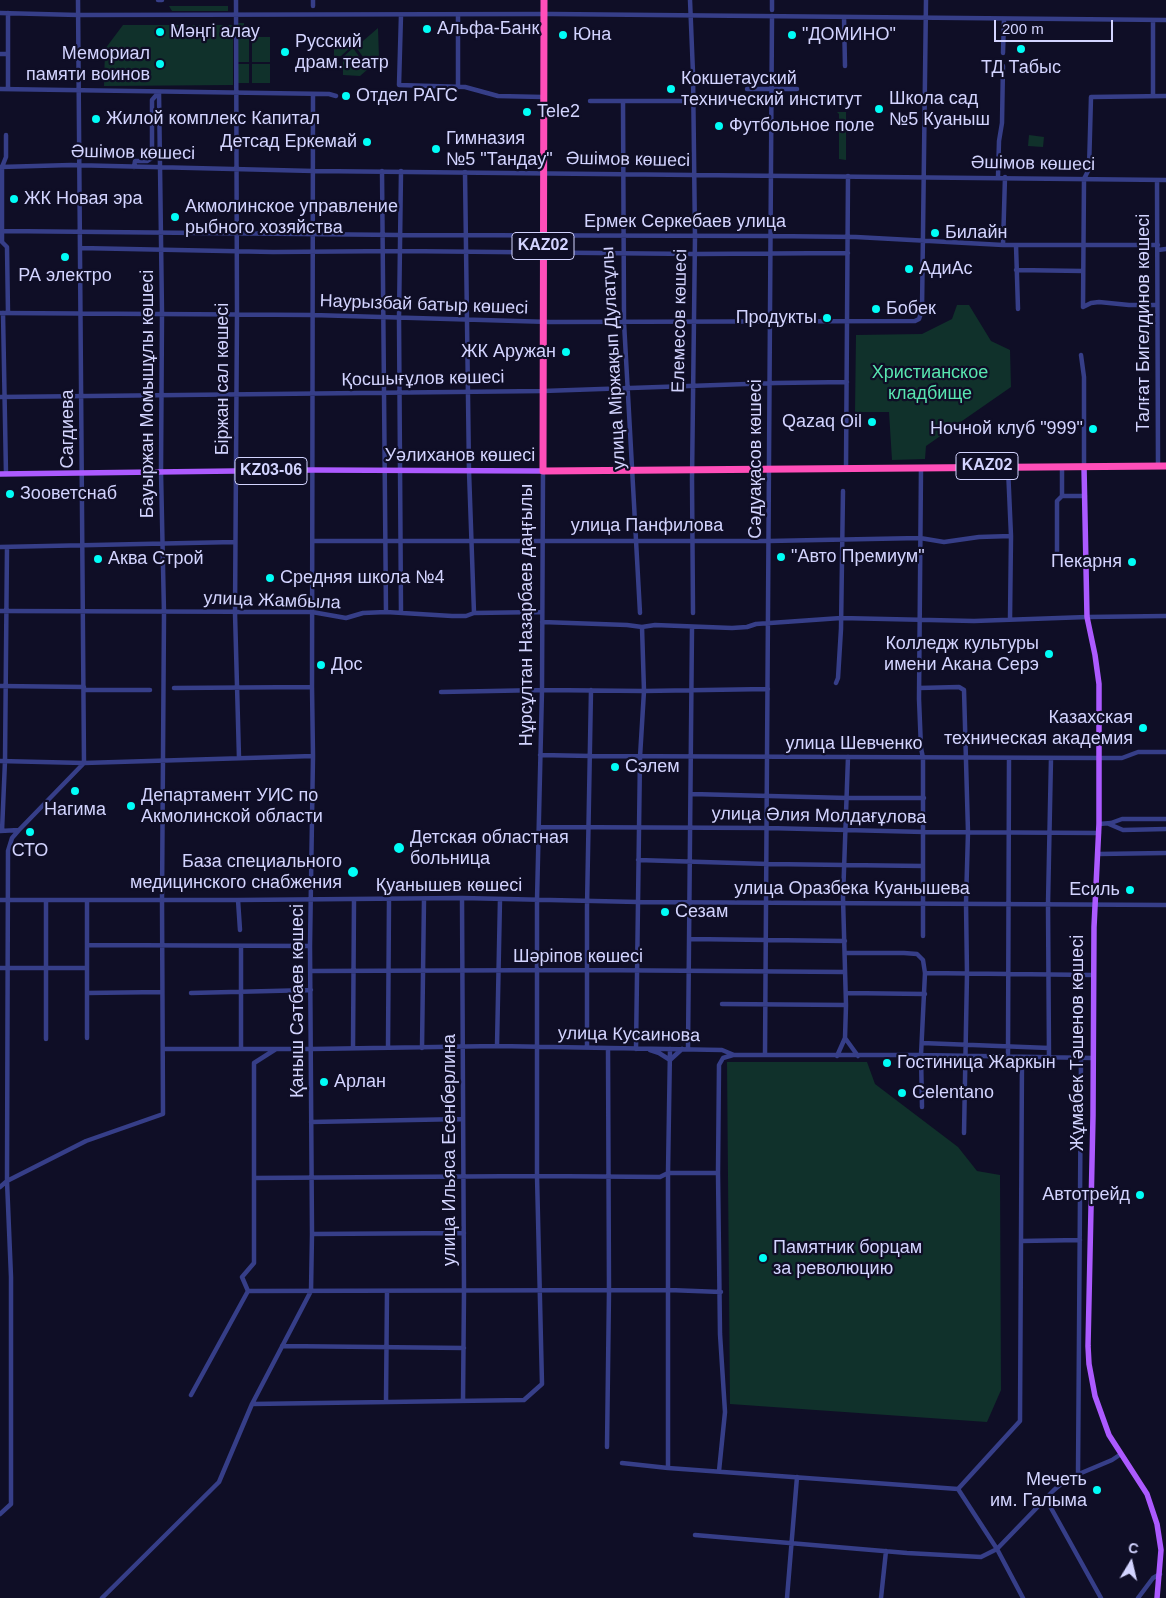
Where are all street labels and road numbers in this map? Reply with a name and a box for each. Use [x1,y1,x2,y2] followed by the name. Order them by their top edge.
[71,141,195,165] street label: Әшімов көшесі
[566,148,690,172] street label: Әшімов көшесі
[971,152,1095,176] street label: Әшімов көшесі
[584,211,786,233] street label: Ермек Серкебаев улица
[1133,214,1155,432] street label: Талғат Бигелдинов көшесі
[512,232,574,260] road number: KАZ02
[597,246,631,470] street label: улица Міржақып Дулатұлы
[668,249,692,393] street label: Елемесов көшесі
[137,270,159,518] street label: Бауыржан Момышұлы көшесі
[319,291,529,319] street label: Наурызбай батыр көшесі
[212,303,234,455] street label: Біржан сал көшесі
[341,367,505,391] street label: Қосшығұлов көшесі
[745,379,767,539] street label: Сәдуақасов көшесі
[57,390,79,468] street label: Сагдиева
[385,445,535,467] street label: Уәлиханов көшесі
[956,452,1018,480] road number: KАZ02
[235,458,307,484] road number: KZ03-06
[516,484,538,746] street label: Нұрсұлтан Назарбаев даңғылы
[571,515,723,537] street label: улица Панфилова
[203,588,341,614] street label: улица Жамбыла
[785,733,923,755] street label: улица Шевченко
[711,803,927,829] street label: улица Әлия Молдағұлова
[376,875,522,897] street label: Қуанышев көшесі
[734,878,970,900] street label: улица Оразбека Куанышева
[287,904,309,1098] street label: Қаныш Сәтбаев көшесі
[1067,935,1089,1151] street label: Жұмабек Тәшенов көшесі
[513,946,643,968] street label: Шәріпов көшесі
[558,1023,700,1047] street label: улица Кусаинова
[439,1034,461,1266] street label: улица Ильяса Есенберлина

